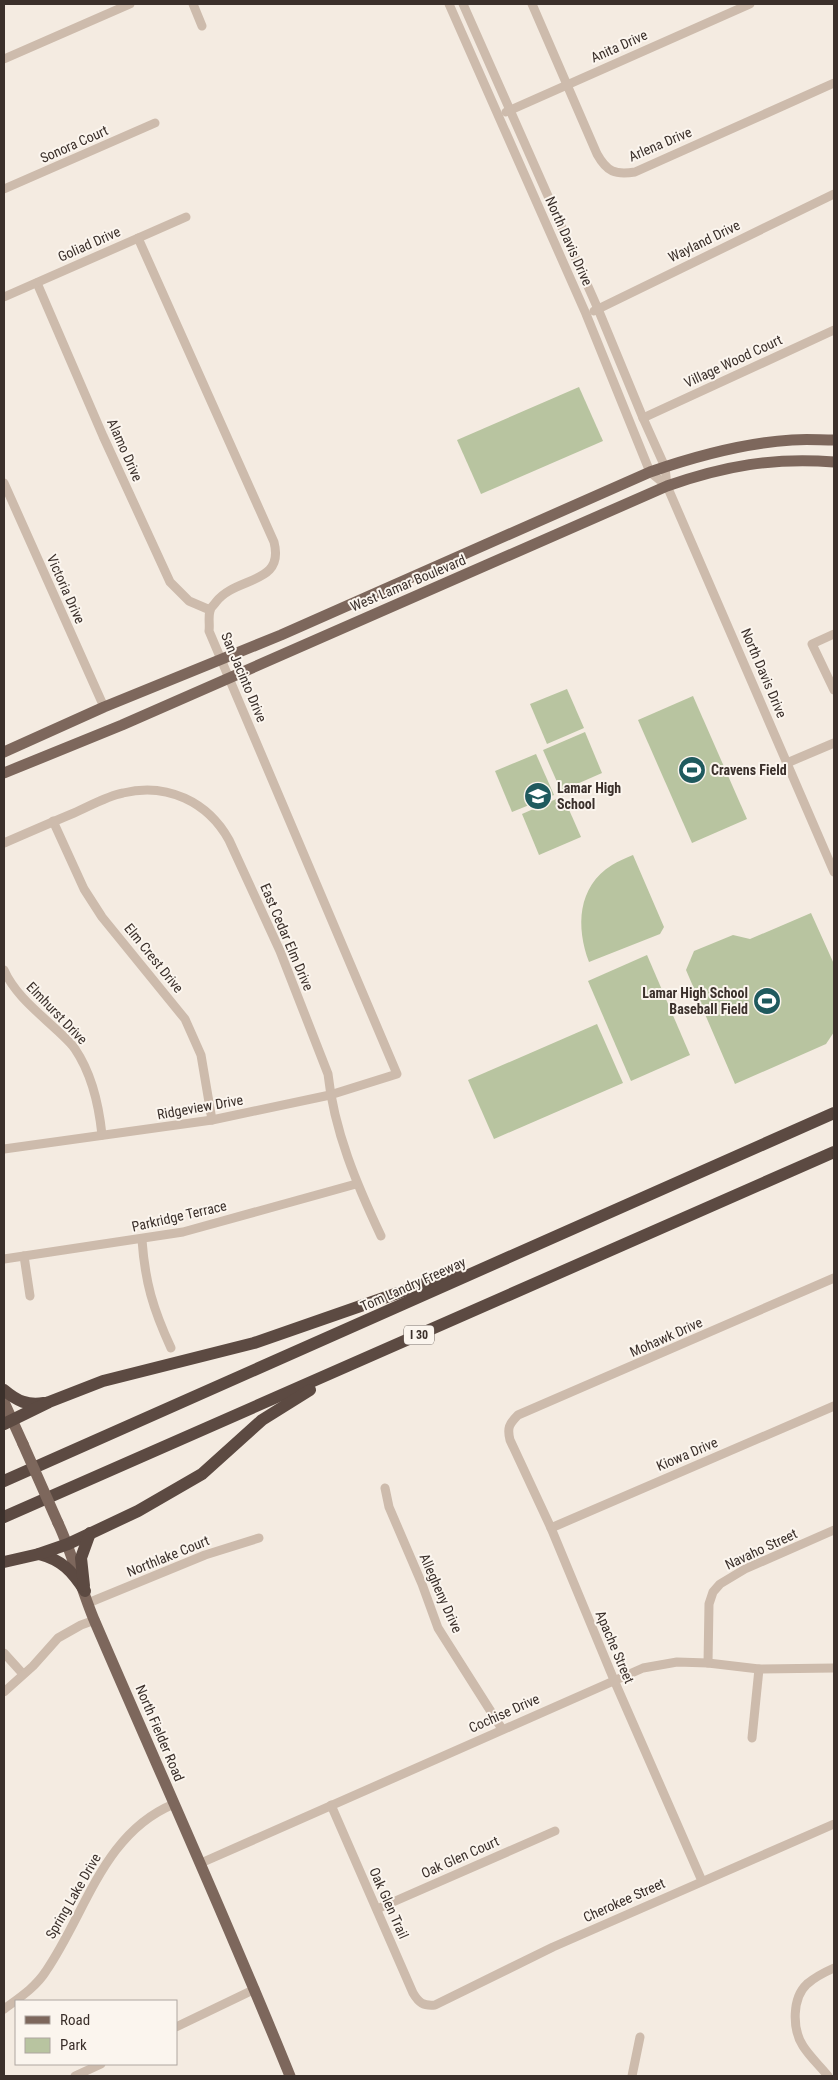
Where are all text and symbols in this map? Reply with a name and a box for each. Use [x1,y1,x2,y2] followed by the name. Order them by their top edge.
[588,26,650,66] street label: Anita Drive
[38,122,110,166] street label: Sonora Court
[626,123,694,164] street label: Arlena Drive
[542,194,596,288] street label: North Davis Drive
[666,217,743,265] street label: Wayland Drive
[55,223,123,265] street label: Goliad Drive
[682,331,784,391] street label: Village Wood Court
[104,416,146,484] street label: Alamo Drive
[348,551,468,615] street label: West Lamar Boulevard
[44,552,89,626] street label: Victoria Drive
[738,626,790,721] street label: North Davis Drive
[218,630,270,725] street label: San Jacinto Drive
[677,755,707,785] sports icon: Cravens Field
[711,762,787,778] place label: Cravens Field
[557,780,621,812] place label: Lamar High School
[523,781,553,811] school or university icon: Lamar High School
[257,881,317,993] street label: East Cedar Elm Drive
[121,920,187,996] street label: Elm Crest Drive
[23,979,91,1048] street label: Elmhurst Drive
[642,985,748,1017] place label: Lamar High School Baseball Field
[752,986,782,1016] sports icon: Lamar High School Baseball Field
[156,1091,245,1122] street label: Ridgeview Drive
[130,1197,228,1235] street label: Parkridge Terrace
[358,1254,468,1314] street label: Tom Landry Freeway
[627,1314,705,1360] street label: Mohawk Drive
[404,1326,434,1344] road number: I 30
[654,1434,720,1474] street label: Kiowa Drive
[722,1525,800,1573] street label: Navaho Street
[124,1532,212,1580] street label: Northlake Court
[416,1551,466,1635] street label: Allegheny Drive
[592,1608,638,1686] street label: Apache Street
[132,1682,188,1784] street label: North Fielder Road
[466,1690,542,1736] street label: Cochise Drive
[419,1833,501,1881] street label: Oak Glen Court
[42,1850,104,1941] street label: Spring Lake Drive
[366,1865,412,1941] street label: Oak Glen Trail
[581,1875,667,1925] street label: Cherokee Street
[15,2000,178,2065] legend
[60,2011,90,2029] text: Road
[60,2036,87,2054] text: Park

